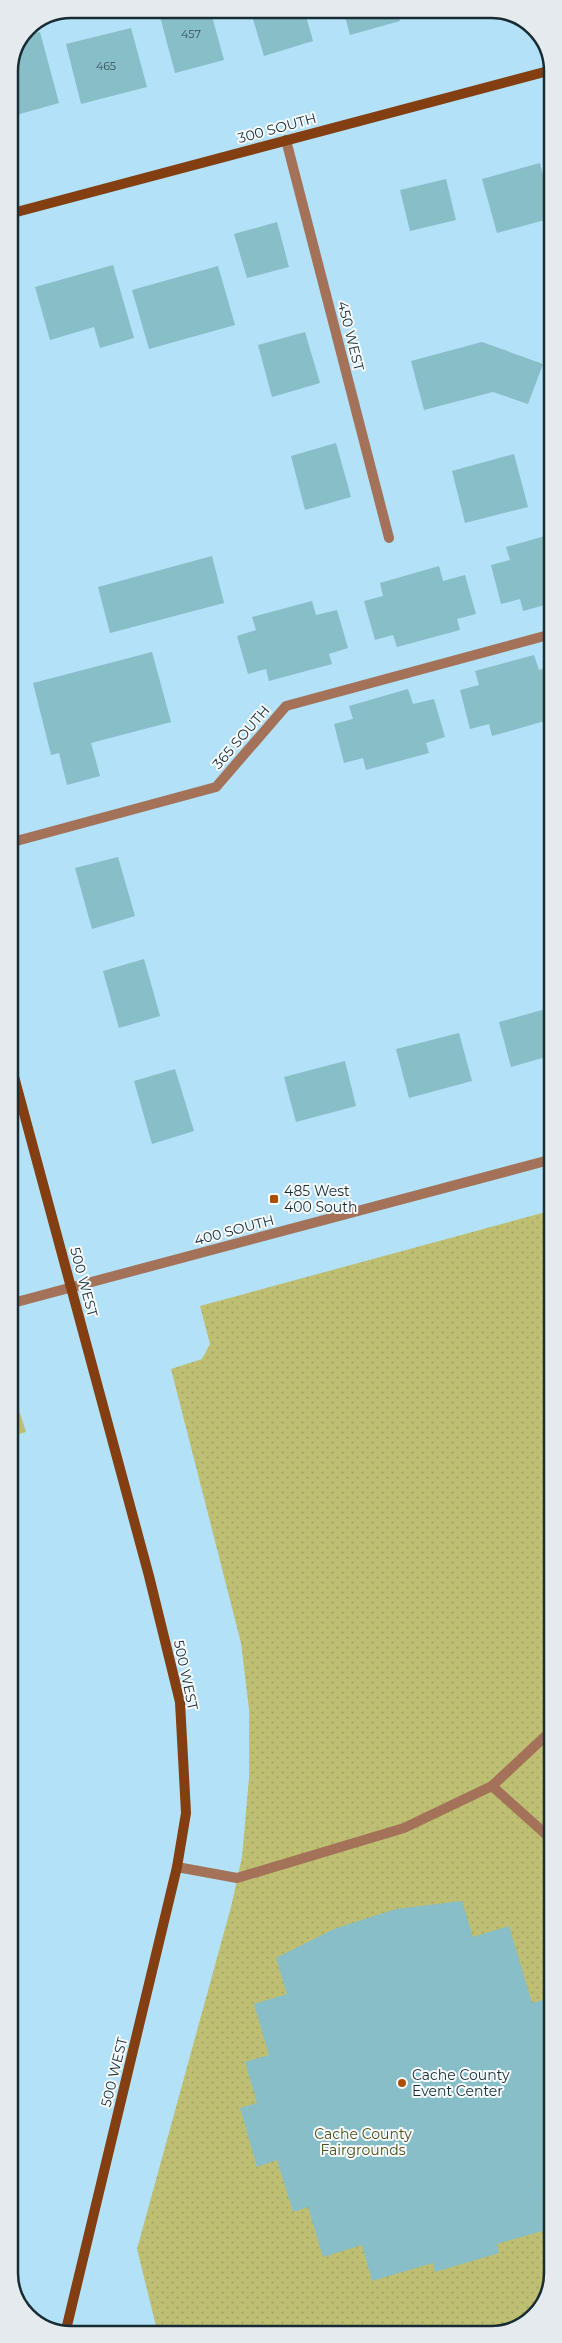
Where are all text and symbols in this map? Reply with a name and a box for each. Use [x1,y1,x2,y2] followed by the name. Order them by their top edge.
[181,27,201,41] house number: 457
[96,59,116,73] house number: 465
[236,109,318,147] street label: 300 SOUTH
[334,299,368,373] street label: 450 WEST
[208,701,274,773] street label: 365 SOUTH
[284,1182,357,1216] place label: 485 West 400 South
[268,1193,280,1205] marker: 485 West 400 South
[192,1211,276,1249] street label: 400 SOUTH
[66,1245,102,1319] street label: 500 WEST
[170,1638,202,1712] street label: 500 WEST
[97,2035,131,2109] street label: 500 WEST
[412,2066,510,2100] place label: Cache County Event Center
[396,2077,408,2089] marker: Cache County Event Center
[314,2125,412,2159] park label: Cache County Fairgrounds

